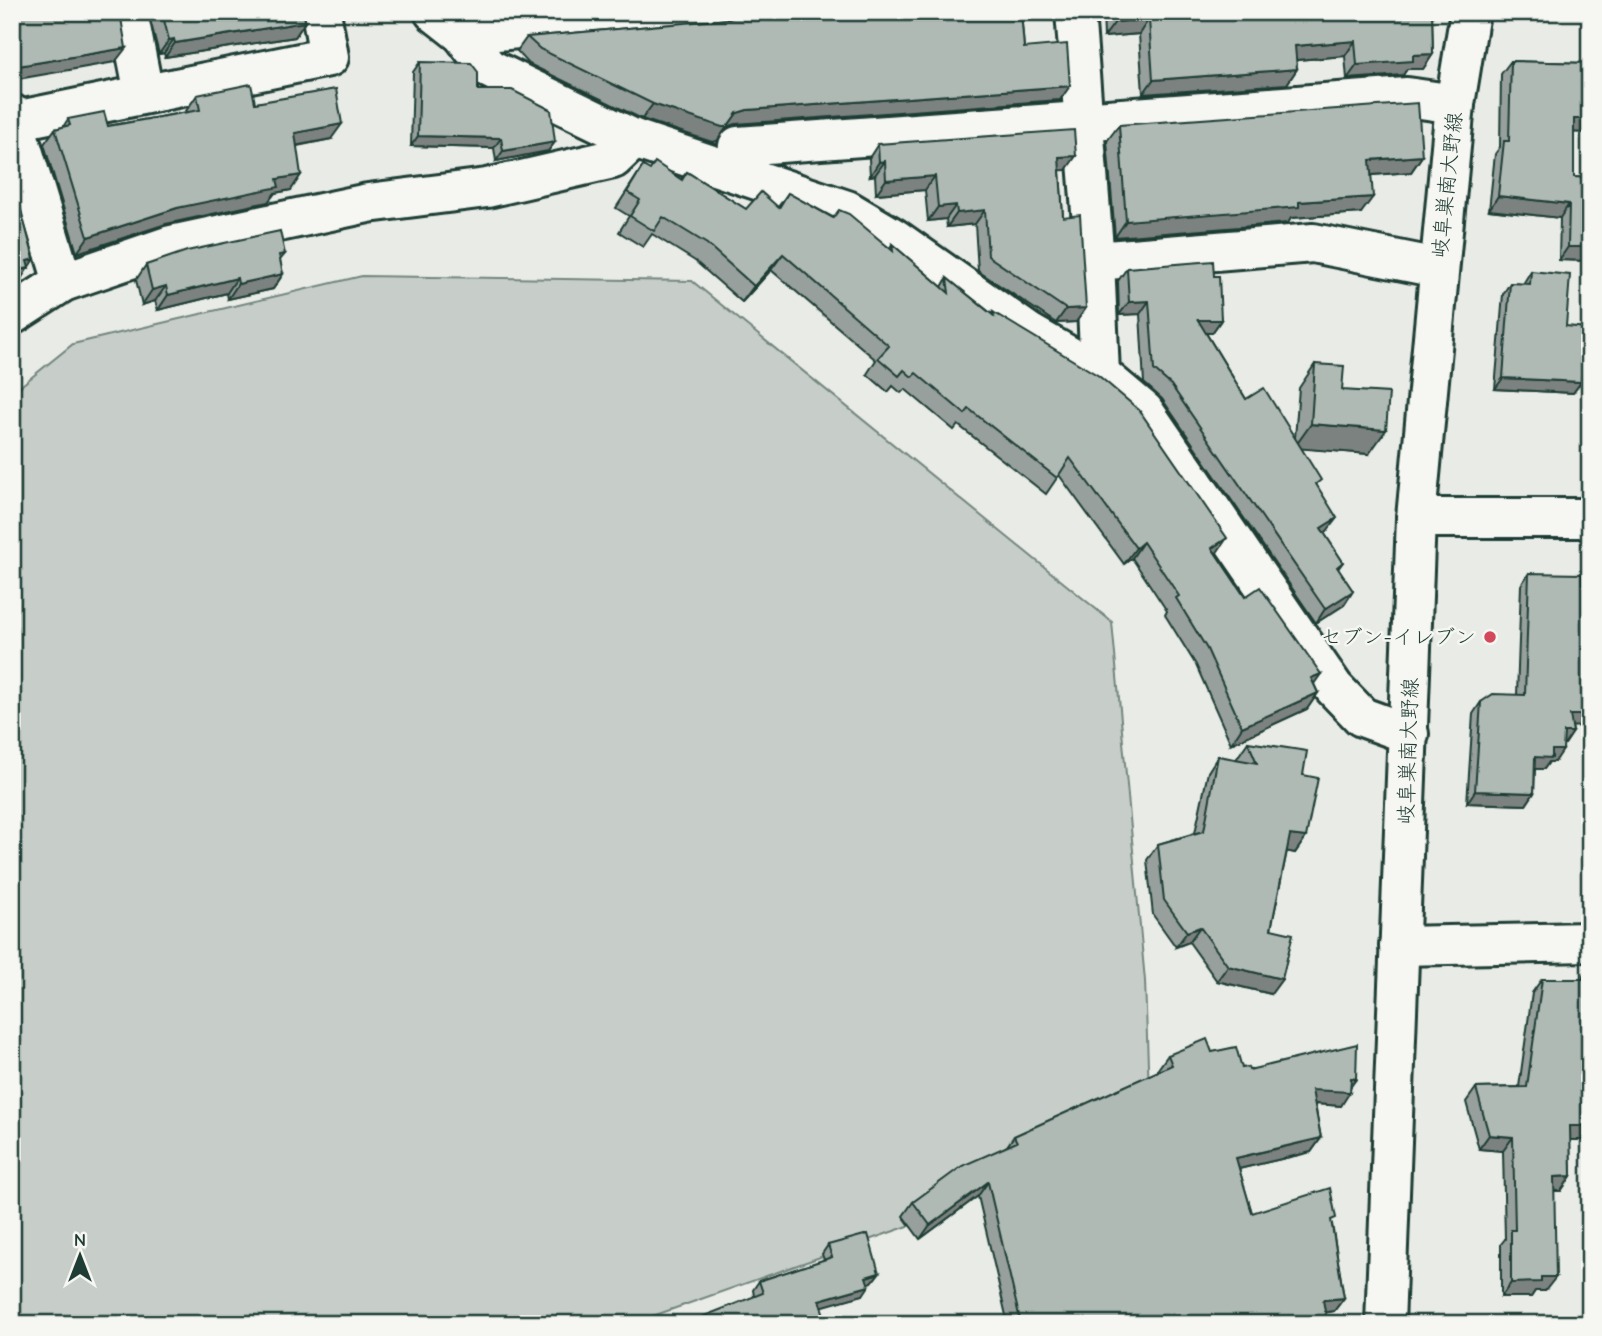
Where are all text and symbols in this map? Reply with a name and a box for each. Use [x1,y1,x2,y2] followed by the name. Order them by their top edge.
[1427,111,1467,259] street label: 岐阜巣南大野線
[1321,625,1476,649] place label: セブン-イレブン
[1482,629,1498,645] marker: セブン-イレブン
[1393,677,1423,825] street label: 岐阜巣南大野線
[46,1220,116,1290] north arrow
[74,1229,86,1251] text: N

